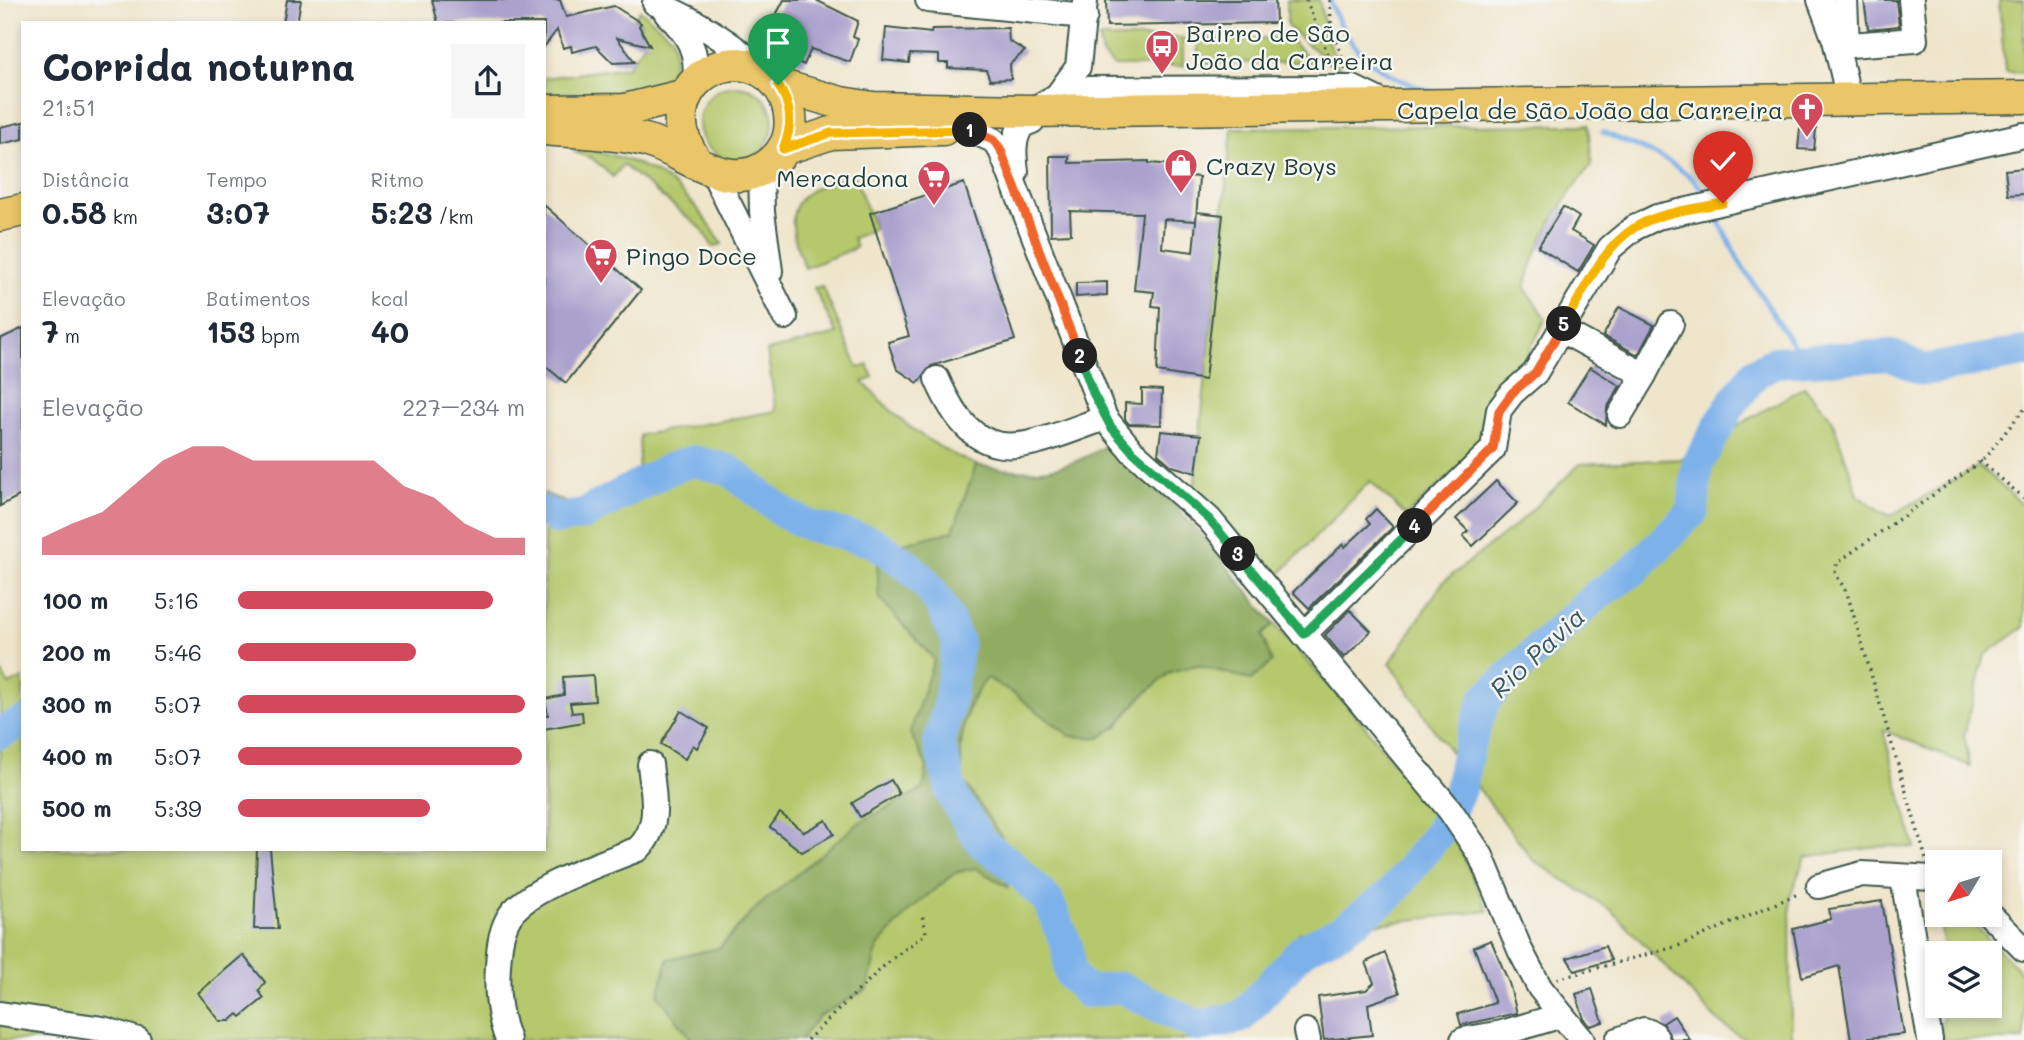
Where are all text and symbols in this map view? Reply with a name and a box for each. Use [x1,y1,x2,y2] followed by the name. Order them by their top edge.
[748,13,808,85] pin
[1186,17,1394,76] place label: Bairro de São João da Carreira
[759,24,797,62] icon: arrive
[1143,27,1181,76] bus stop icon: Bairro de São João da Carreira
[42,41,355,91] text: Corrida noturna
[451,44,525,118] button: share
[1788,90,1826,139] church icon: Capela de São João da Carreira
[42,92,96,122] text: 21:51
[1397,94,1783,125] place label: Capela de São João da Carreira
[953,113,988,148] pin: 1
[965,117,974,142] text: 1
[1693,131,1753,203] pin
[1704,142,1742,180] icon: check
[1162,146,1200,195] shop icon: Crazy Boys
[1206,150,1337,181] place label: Crazy Boys
[915,158,953,207] supermarket icon: Mercadona
[776,162,909,193] place label: Mercadona
[42,167,130,192] text: Distância
[206,167,267,192] text: Tempo
[371,167,423,192] text: Ritmo
[42,192,107,232] text: 0.58
[206,192,270,232] text: 3:07
[371,192,432,232] text: 5:23
[107,204,138,229] text: km
[432,204,474,229] text: /km
[582,236,620,285] supermarket icon: Pingo Doce
[626,240,757,271] place label: Pingo Doce
[42,286,126,311] text: Elevação
[206,286,310,311] text: Batimentos
[371,286,409,311] text: kcal
[1546,306,1582,342] pin: 5
[42,311,59,351] text: 7
[206,311,255,351] text: 153
[371,311,409,351] text: 40
[1558,311,1569,336] text: 5
[59,323,80,348] text: m
[255,323,300,348] text: bpm
[1062,338,1098,374] pin: 2
[1074,343,1085,368] text: 2
[42,392,143,422] text: Elevação
[402,392,525,422] text: 227–234 m
[1398,508,1432,544] pin: 4
[1408,513,1421,538] text: 4
[1220,536,1256,572] pin: 3
[1232,541,1243,566] text: 3
[42,585,108,615] text: 100 m
[154,585,199,615] text: 5:16
[1482,599,1592,705] water label: Rio Pavia
[42,637,111,667] text: 200 m
[154,637,202,667] text: 5:46
[42,689,112,719] text: 300 m
[154,689,202,719] text: 5:07
[42,741,113,771] text: 400 m
[154,741,202,771] text: 5:07
[42,793,112,823] text: 500 m
[154,793,202,823] text: 5:39
[1925,850,2002,928] north arrow
[1925,850,2002,1018] map controls
[1925,941,2002,1018] button: layers

